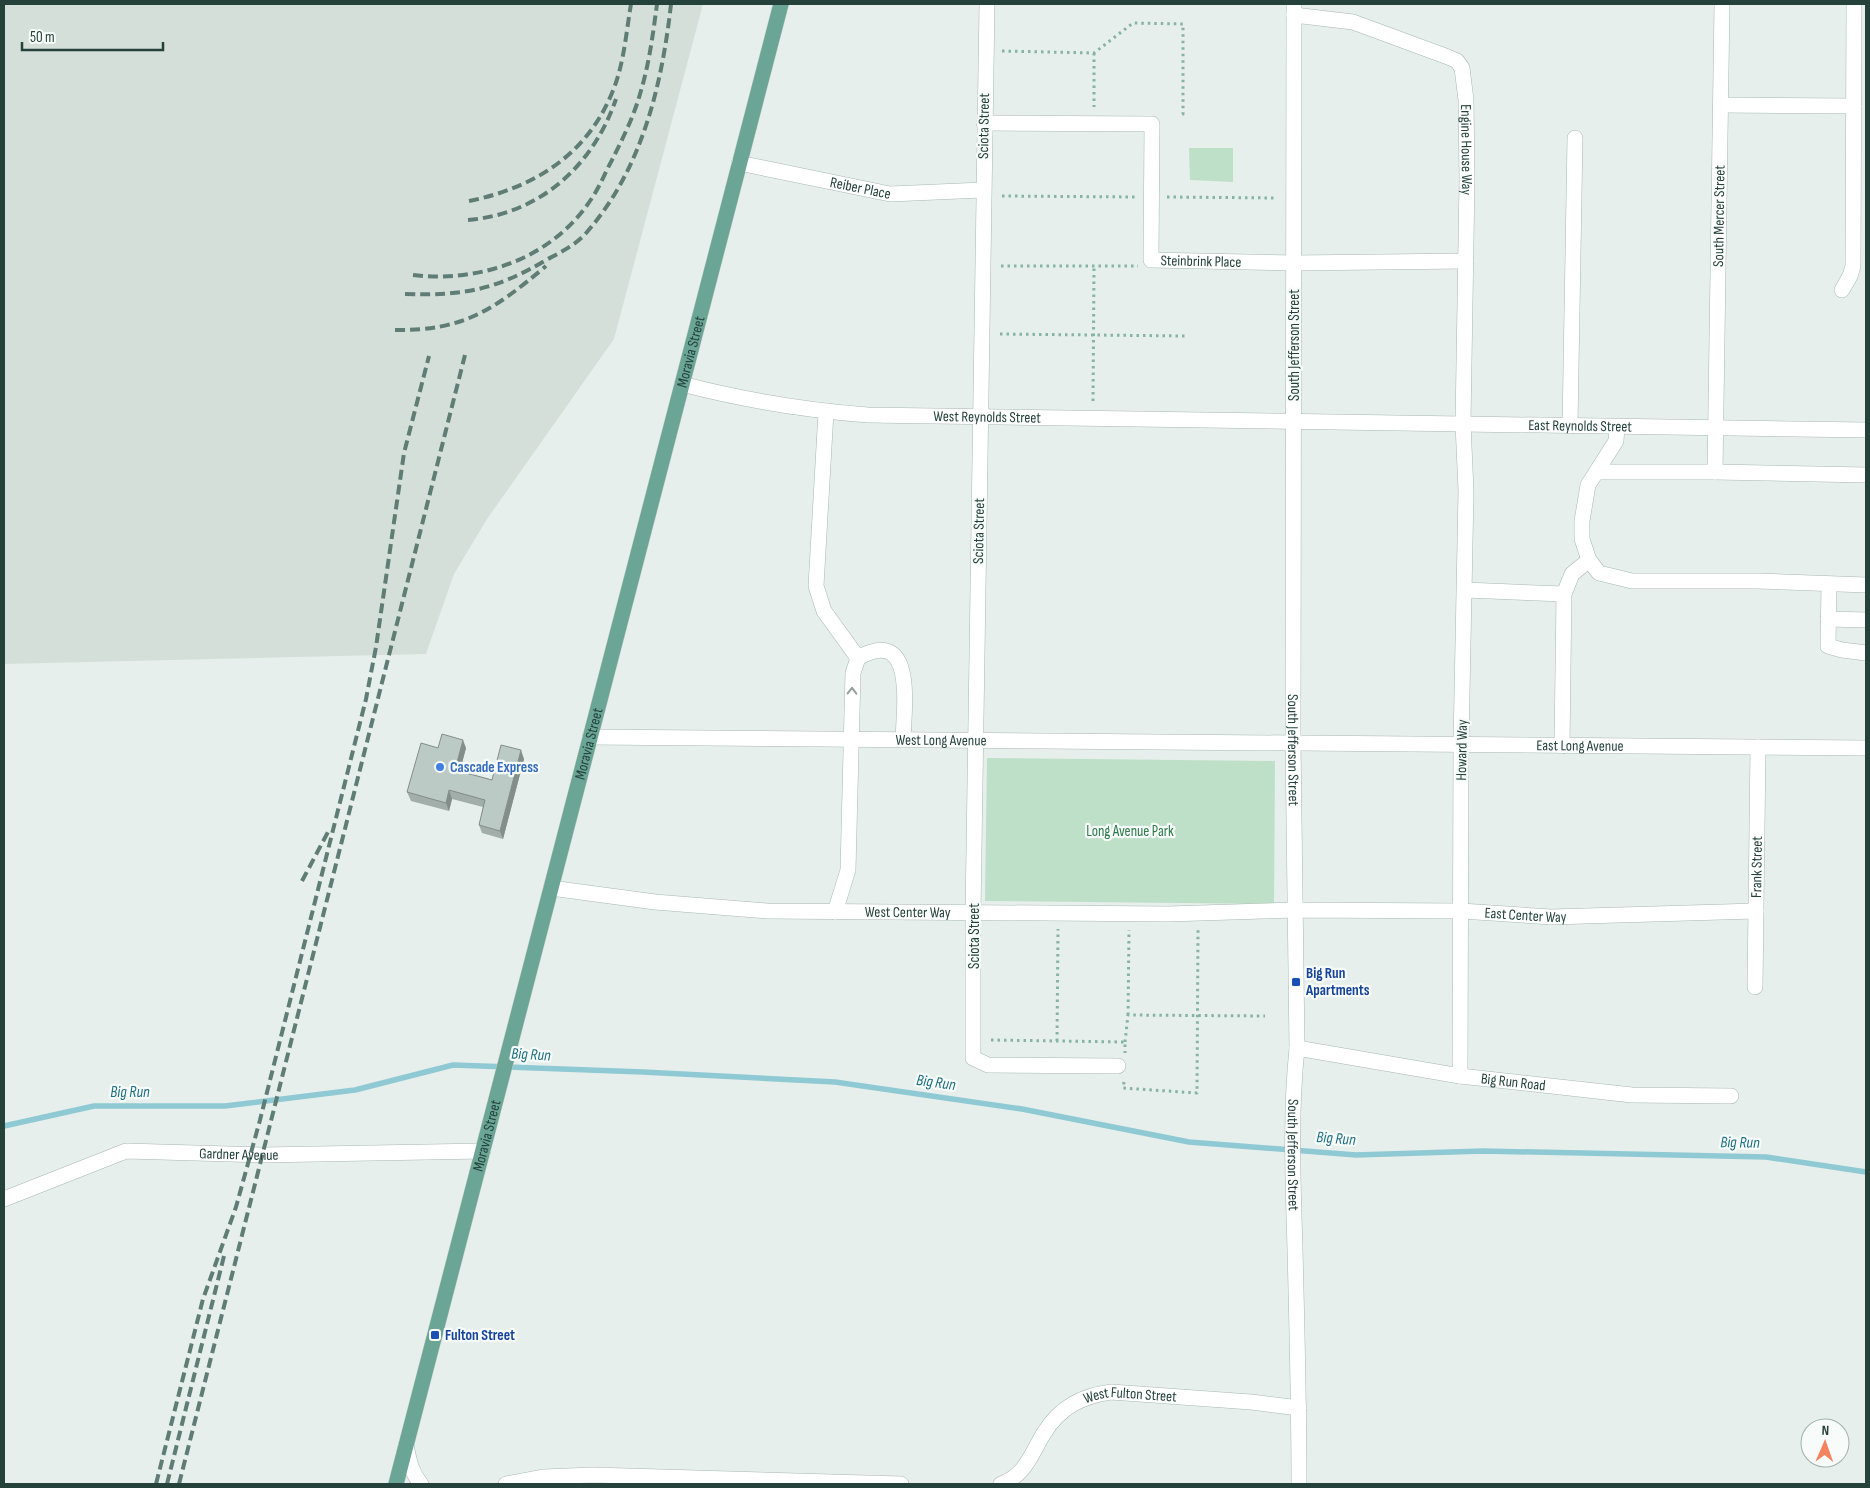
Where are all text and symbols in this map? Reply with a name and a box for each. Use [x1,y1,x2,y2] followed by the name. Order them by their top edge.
[22,20,164,52] scale bar
[30,28,55,47] text: 50 m
[974,93,994,159] street label: Sciota Street
[1457,104,1477,196] street label: Engine House Way
[1709,165,1729,267] street label: South Mercer Street
[828,172,892,203] street label: Reiber Place
[1160,251,1242,271] street label: Steinbrink Place
[1285,289,1304,401] street label: South Jefferson Street
[672,313,709,390] street label: Moravia Street
[933,406,1042,427] street label: West Reynolds Street
[1528,415,1633,436] street label: East Reynolds Street
[969,498,989,564] street label: Sciota Street
[847,687,857,695] one-way arrow
[1283,694,1303,807] street label: South Jefferson Street
[570,705,607,782] street label: Moravia Street
[1452,719,1472,781] street label: Howard Way
[895,730,987,750] street label: West Long Avenue
[1536,736,1624,755] street label: East Long Avenue
[450,758,539,777] place label: Cascade Express
[434,761,446,773] marker: Cascade Express
[1086,822,1174,841] park label: Long Avenue Park
[1747,836,1766,898] street label: Frank Street
[865,902,951,922] street label: West Center Way
[965,903,984,969] street label: Sciota Street
[1484,903,1567,927] street label: East Center Way
[1305,964,1370,1000] place label: Big Run Apartments
[1290,976,1302,988] marker: Big Run Apartments
[511,1044,551,1066] water label: Big Run
[1480,1069,1547,1095] street label: Big Run Road
[915,1071,957,1095] water label: Big Run
[110,1083,150,1102] water label: Big Run
[468,1097,505,1173] street label: Moravia Street
[1283,1099,1303,1212] street label: South Jefferson Street
[1316,1128,1357,1150] water label: Big Run
[1720,1133,1760,1153] water label: Big Run
[199,1144,279,1165] street label: Gardner Avenue
[445,1326,515,1345] place label: Fulton Street
[429,1329,441,1341] marker: Fulton Street
[1081,1383,1178,1408] street label: West Fulton Street
[1800,1418,1850,1468] north arrow
[1821,1422,1829,1439] text: N

